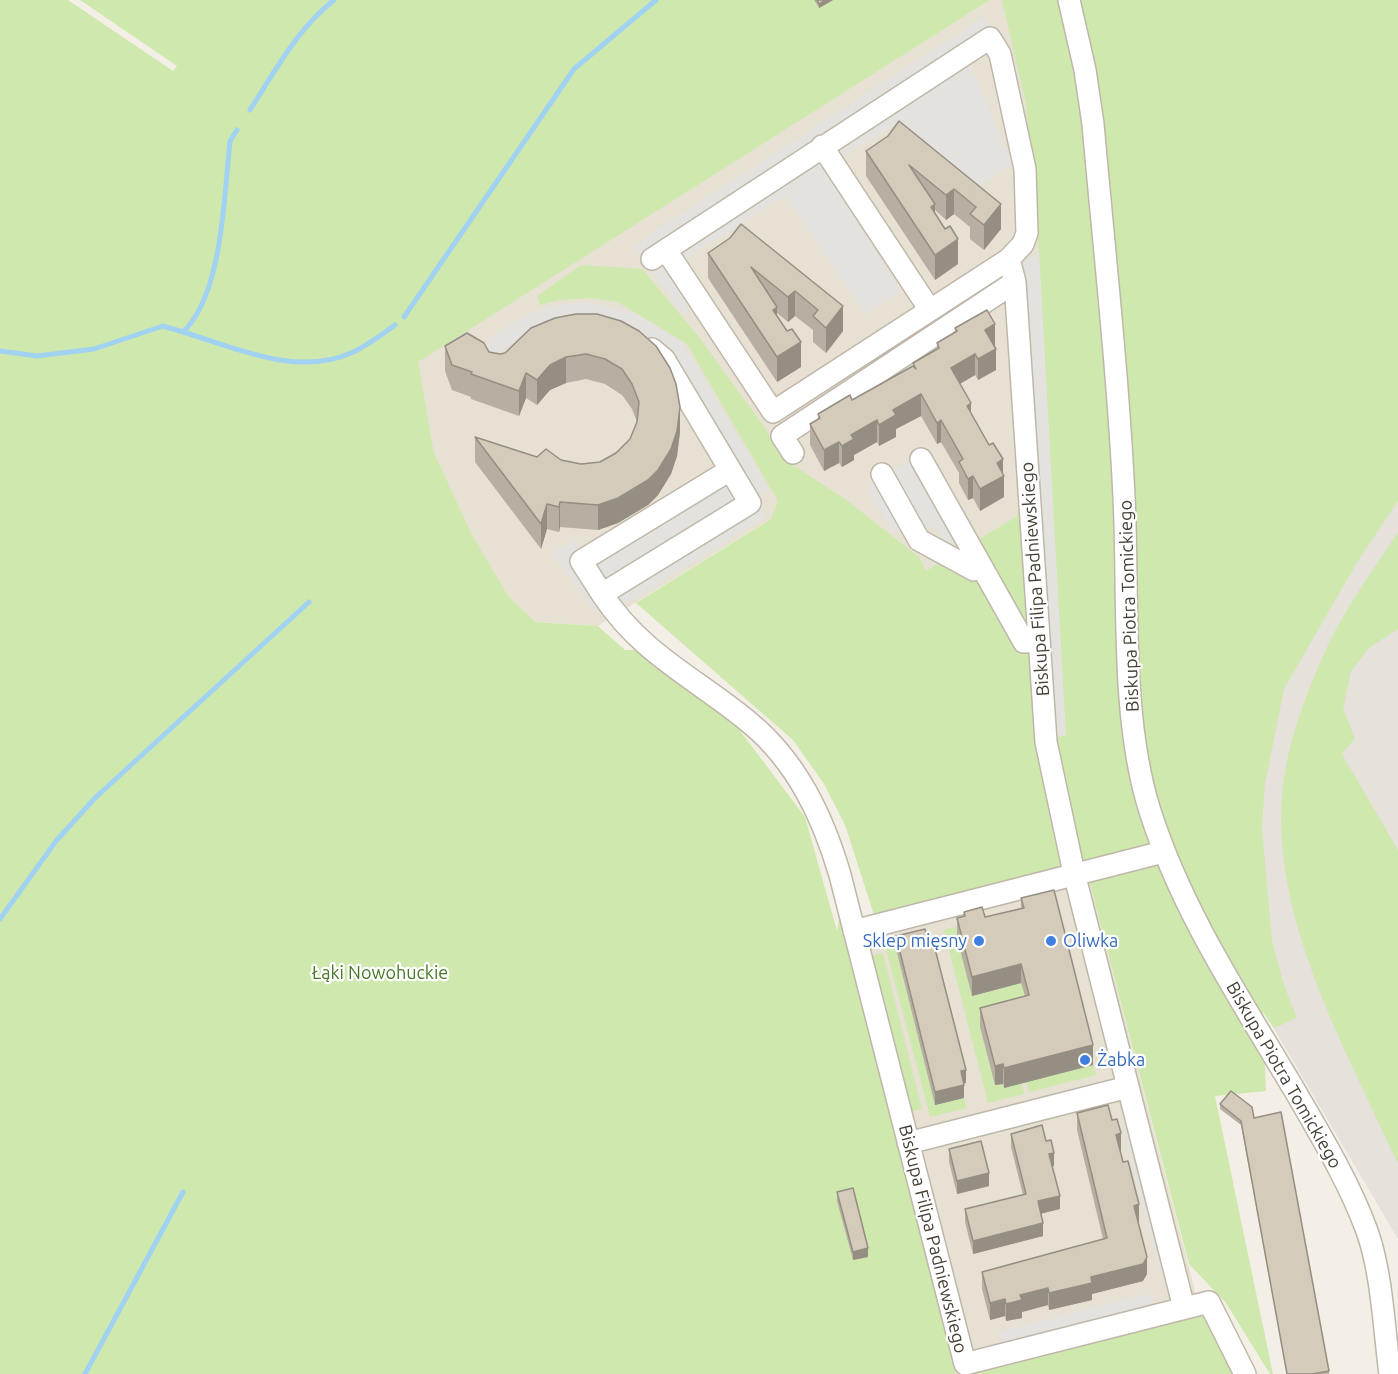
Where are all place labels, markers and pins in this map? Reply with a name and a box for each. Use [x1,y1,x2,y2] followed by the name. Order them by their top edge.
[863,930,967,952] place label: Sklep mięsny
[1063,930,1118,952] place label: Oliwka
[972,934,986,948] marker: Sklep mięsny
[1044,934,1058,948] marker: Oliwka
[1097,1049,1145,1071] place label: Żabka
[1078,1053,1092,1067] marker: Żabka

